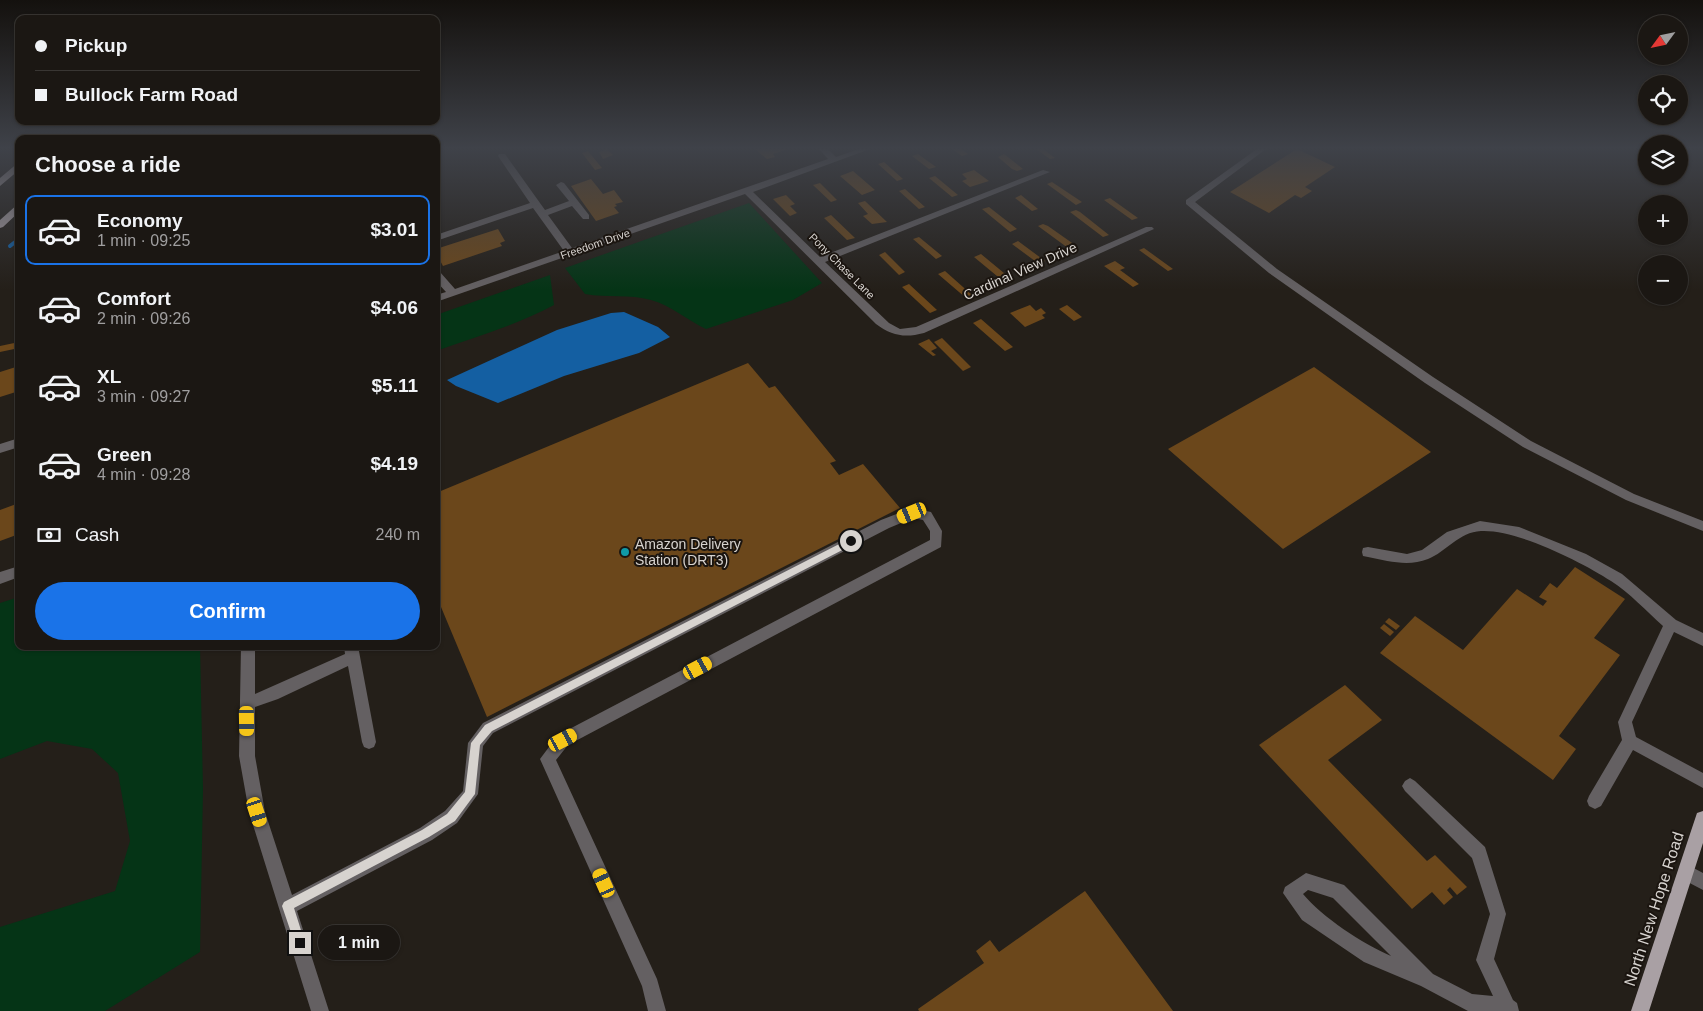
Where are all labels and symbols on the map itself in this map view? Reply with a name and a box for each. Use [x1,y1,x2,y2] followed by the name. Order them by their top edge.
[1638,15,1688,65] north arrow
[559,226,631,262] street label: Freedom Drive
[807,231,877,301] street label: Pony Chase Lane
[961,239,1079,303] street label: Cardinal View Drive
[895,500,928,526] car
[840,530,862,552] route start
[635,536,741,568] place label: Amazon Delivery Station (DRT3)
[619,546,631,558] marker: Amazon Delivery Station (DRT3)
[681,654,714,682] car
[239,706,254,736] car
[546,726,579,754] car
[245,795,268,829] car
[1621,830,1687,988] street label: North New Hope Road
[591,866,616,900] car
[318,926,400,960] callout: 1 min
[289,932,311,954] route end

